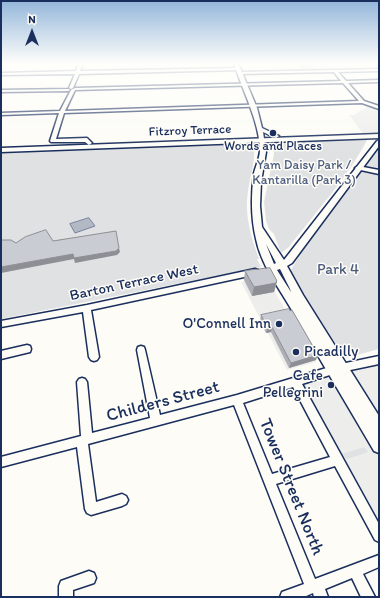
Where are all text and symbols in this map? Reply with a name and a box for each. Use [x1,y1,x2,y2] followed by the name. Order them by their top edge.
[12,12,52,52] north arrow
[28,13,36,26] text: N
[148,122,232,140] street label: Fitzroy Terrace
[268,128,278,138] marker: Words and Places
[224,139,322,155] place label: Words and Places
[252,158,356,189] park label: Yam Daisy Park / Kantarilla (Park 3)
[68,261,200,305] street label: Barton Terrace West
[317,261,359,279] park label: Park 4
[182,315,271,333] place label: O'Connell Inn
[274,319,284,329] marker: O'Connell Inn
[304,343,358,361] place label: Picadilly
[291,347,301,357] marker: Picadilly
[263,367,323,402] place label: Cafe Pellegrini
[104,377,222,427] street label: Childers Street
[326,380,336,390] marker: Cafe Pellegrini
[254,415,328,559] street label: Tower Street North

